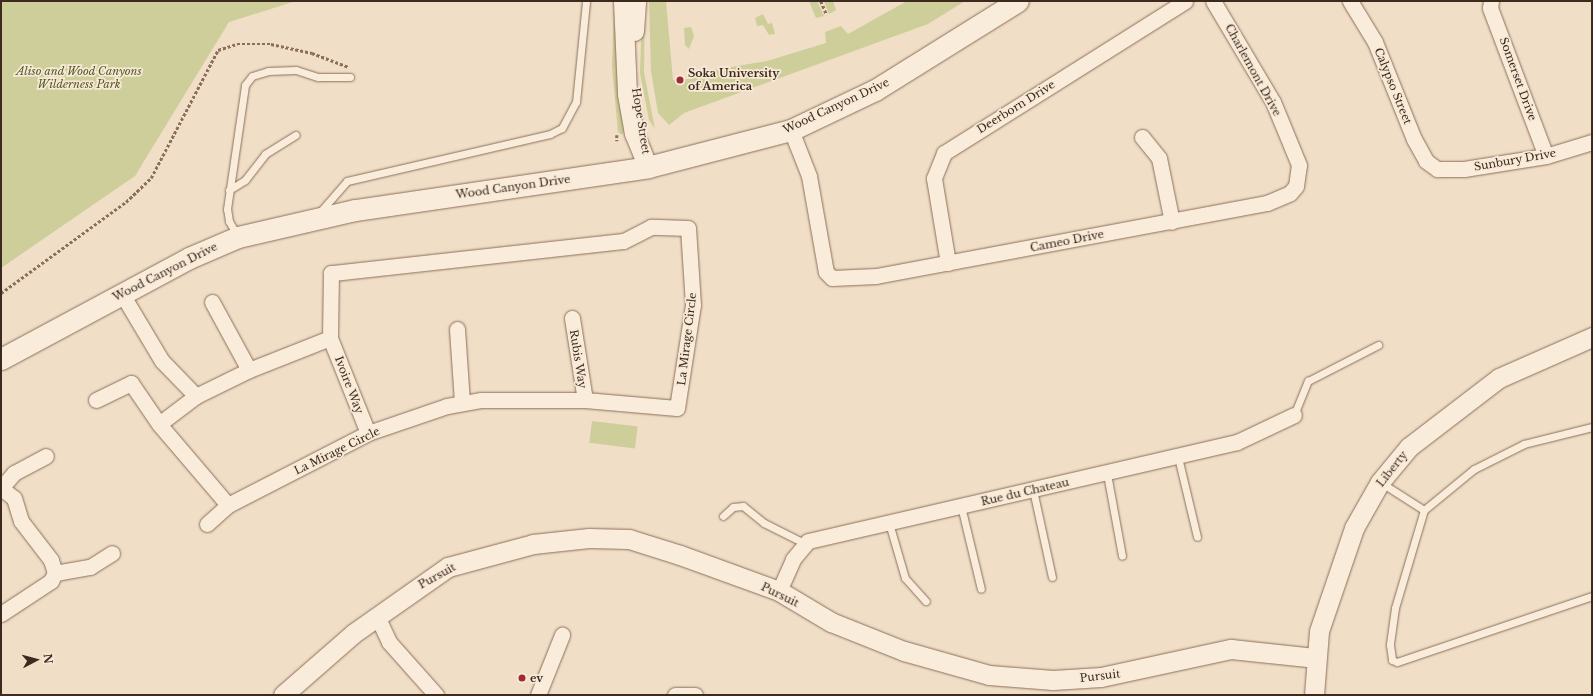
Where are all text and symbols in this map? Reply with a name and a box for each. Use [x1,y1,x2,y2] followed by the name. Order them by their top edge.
[1222,22,1284,118] street label: Charlemont Drive
[1497,36,1539,122] street label: Somerset Drive
[1372,46,1414,126] street label: Calypso Street
[16,65,142,91] park label: Aliso and Wood Canyons Wilderness Park
[688,67,779,93] place label: Soka University of America
[675,75,685,85] marker: Soka University of America
[781,76,891,136] street label: Wood Canyon Drive
[975,78,1057,136] street label: Deerborn Drive
[629,87,653,155] street label: Hope Street
[1473,146,1557,174] street label: Sunbury Drive
[455,172,571,202] street label: Wood Canyon Drive
[1029,227,1105,255] street label: Cameo Drive
[111,240,219,304] street label: Wood Canyon Drive
[675,292,699,386] street label: La Mirage Circle
[567,328,589,390] street label: Rubis Way
[332,354,366,416] street label: Ivoire Way
[292,425,382,477] street label: La Mirage Circle
[1374,449,1410,489] street label: Liberty
[980,475,1070,509] street label: Rue du Chateau
[416,560,458,592] street label: Pursuit
[759,580,801,610] street label: Pursuit
[16,640,56,680] north arrow
[40,653,55,665] text: N
[1079,667,1121,685] street label: Pursuit
[530,671,543,685] place label: ev
[517,673,527,683] marker: ev

